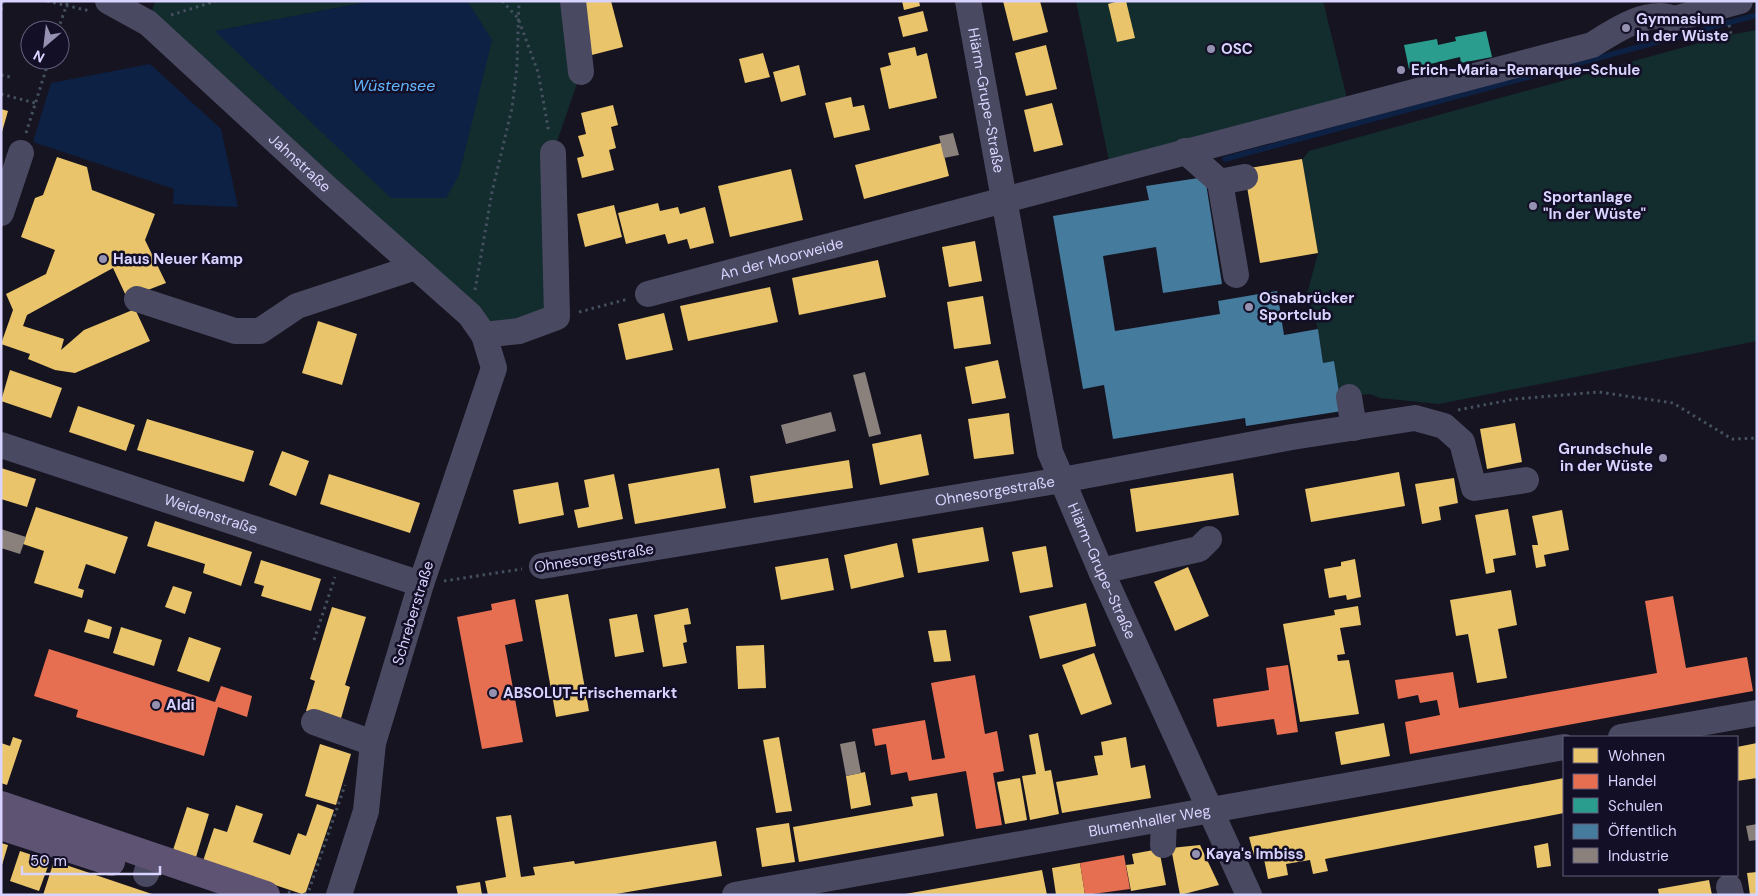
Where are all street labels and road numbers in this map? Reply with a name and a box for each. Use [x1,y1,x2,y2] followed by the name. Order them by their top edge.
[963,26,1009,175] street label: Hiärm-Grupe-Straße
[264,129,335,197] street label: Jahnstraße
[717,233,846,285] street label: An der Moorweide
[934,471,1056,511] street label: Ohnesorgestraße
[161,490,260,539] street label: Weidenstraße
[1063,500,1141,642] street label: Hiärm-Grupe-Straße
[533,539,655,577] street label: Ohnesorgestraße
[388,558,438,668] street label: Schreberstraße
[1087,800,1212,842] street label: Blumenhaller Weg

